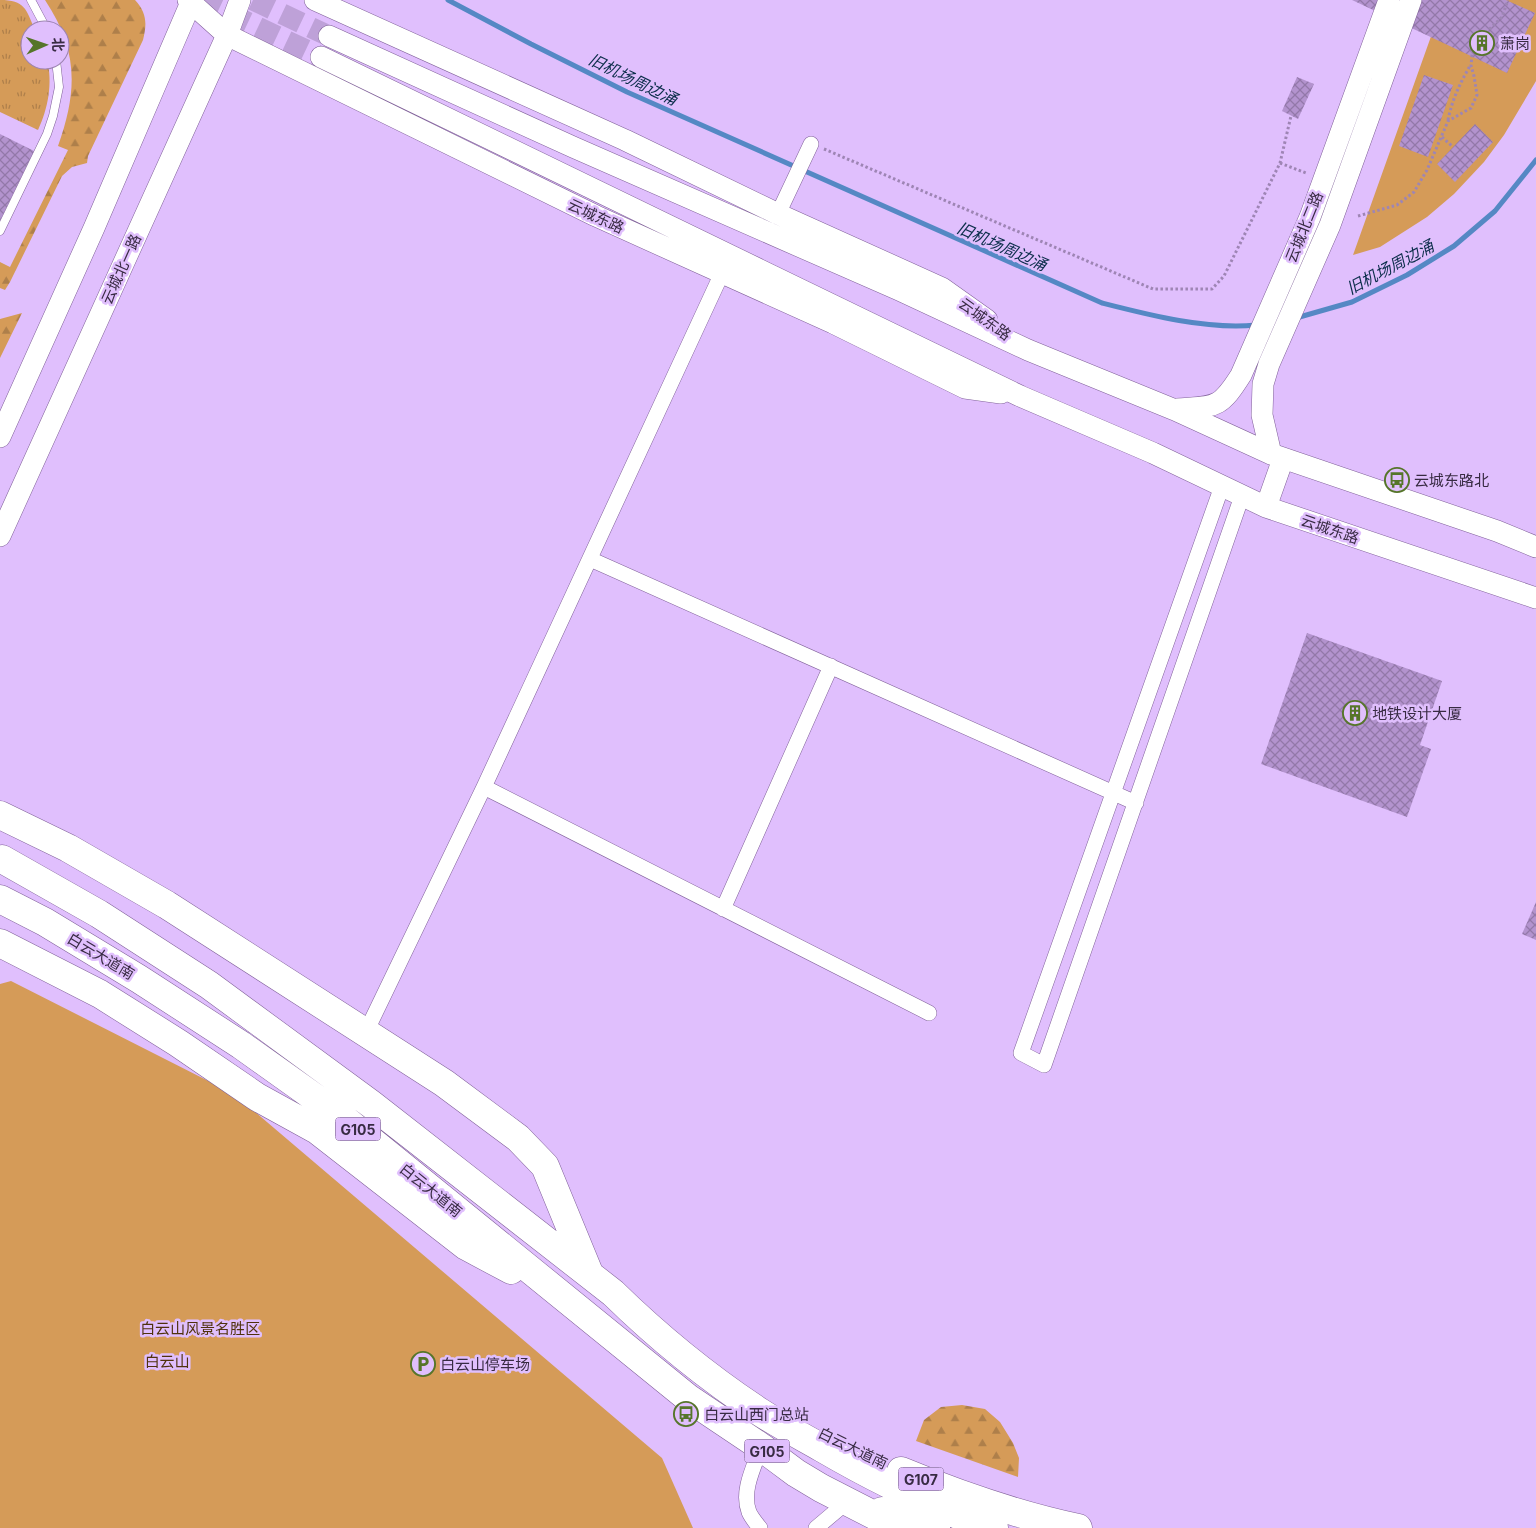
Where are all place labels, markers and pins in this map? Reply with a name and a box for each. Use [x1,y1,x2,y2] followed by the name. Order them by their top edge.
[1469,30,1495,56] building icon: 萧岗
[1500,34,1530,53] place label: 萧岗
[1384,467,1410,493] bus stop icon: 云城东路北
[1414,471,1489,490] place label: 云城东路北
[1342,700,1368,726] building icon: 地铁设计大厦
[1372,704,1462,723] place label: 地铁设计大厦
[410,1351,436,1377] parking icon: 白云山停车场
[440,1355,530,1374] place label: 白云山停车场
[673,1401,699,1427] bus stop icon: 白云山西门总站
[704,1405,809,1424] place label: 白云山西门总站

